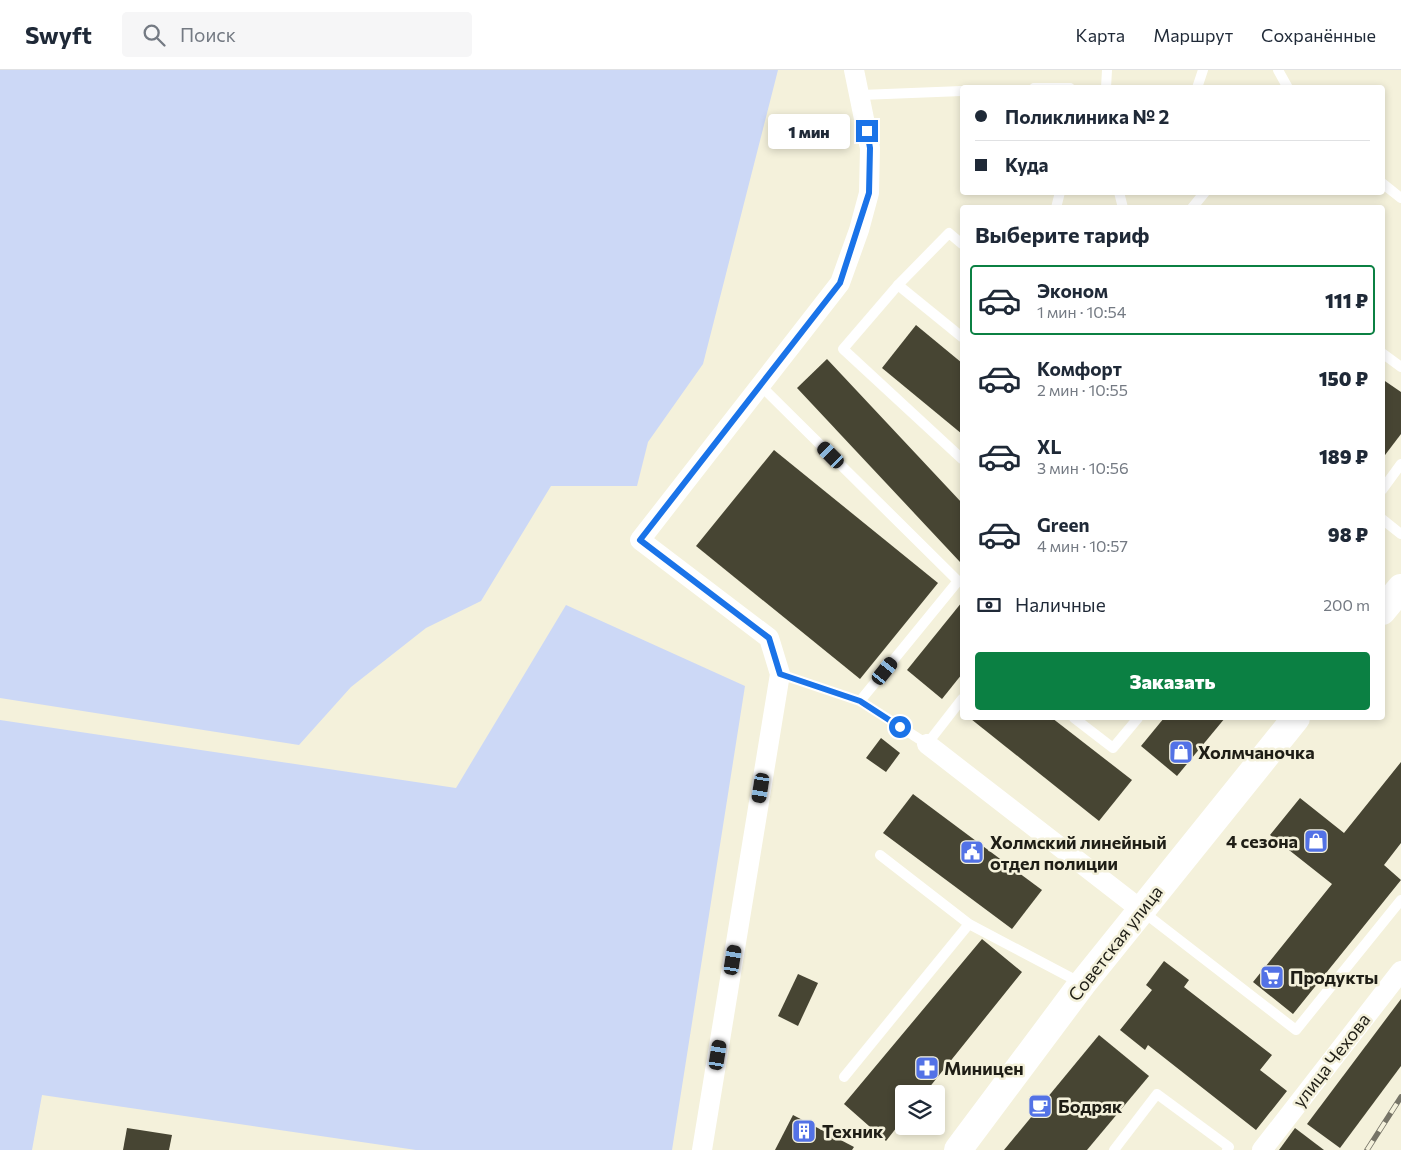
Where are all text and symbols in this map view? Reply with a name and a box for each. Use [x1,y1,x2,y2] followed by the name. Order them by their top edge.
[122,12,472,57] search box
[25,20,92,49] text: Swyft
[140,21,168,49] icon: search
[180,23,236,46] text: Поиск
[1076,24,1125,46] text: Карта
[1153,24,1233,46] text: Маршрут
[1261,24,1376,46] text: Сохранённые
[1005,105,1169,128] text: Поликлиника № 2
[767,114,850,148] callout: 1 мин
[856,120,878,142] route end
[788,122,830,141] text: 1 мин
[1005,153,1049,176] text: Куда
[975,221,1149,248] text: Выберите тариф
[977,278,1022,323] icon: car
[1037,279,1108,302] text: Эконом
[1325,289,1368,312] text: 111 ₽
[1037,302,1126,321] text: 1 мин · 10:54
[977,356,1022,401] icon: car
[1037,357,1122,380] text: Комфорт
[1319,367,1368,390] text: 150 ₽
[1037,380,1128,399] text: 2 мин · 10:55
[977,434,1022,479] icon: car
[1037,435,1062,458] text: XL
[815,439,846,471] car
[1319,445,1368,468] text: 189 ₽
[1037,458,1129,477] text: 3 мин · 10:56
[977,512,1022,557] icon: car
[1037,513,1089,536] text: Green
[1328,523,1368,546] text: 98 ₽
[1037,536,1128,555] text: 4 мин · 10:57
[975,591,1003,619] icon: cash
[1015,593,1106,616] text: Наличные
[1323,595,1370,614] text: 200 m
[975,652,1370,710] button: Заказать
[869,655,900,687] car
[889,716,911,738] route start
[1168,739,1194,765] shop icon: Холмчаночка
[1198,741,1315,763] place label: Холмчаночка
[751,772,770,804] car
[1303,828,1329,854] shop icon: 4 сезона
[1226,830,1298,852] place label: 4 сезона
[990,831,1167,874] place label: Холмский линейный отдел полиции
[959,839,985,865] public building icon: Холмский линейный отдел полиции
[1063,881,1167,1005] street label: Советская улица
[723,944,742,976] car
[1259,964,1285,990] supermarket icon: Продукты
[1290,966,1378,988] place label: Продукты
[1287,1009,1375,1111] street label: улица Чехова
[708,1039,727,1071] car
[914,1055,940,1081] pharmacy icon: Миницен
[944,1057,1024,1079] place label: Миницен
[895,1085,945,1135] map controls
[895,1085,945,1135] button: layers
[1027,1093,1053,1119] cafe icon: Бодряк
[1058,1095,1123,1117] place label: Бодряк
[791,1118,817,1144] building icon: Техник
[822,1120,884,1142] place label: Техник

